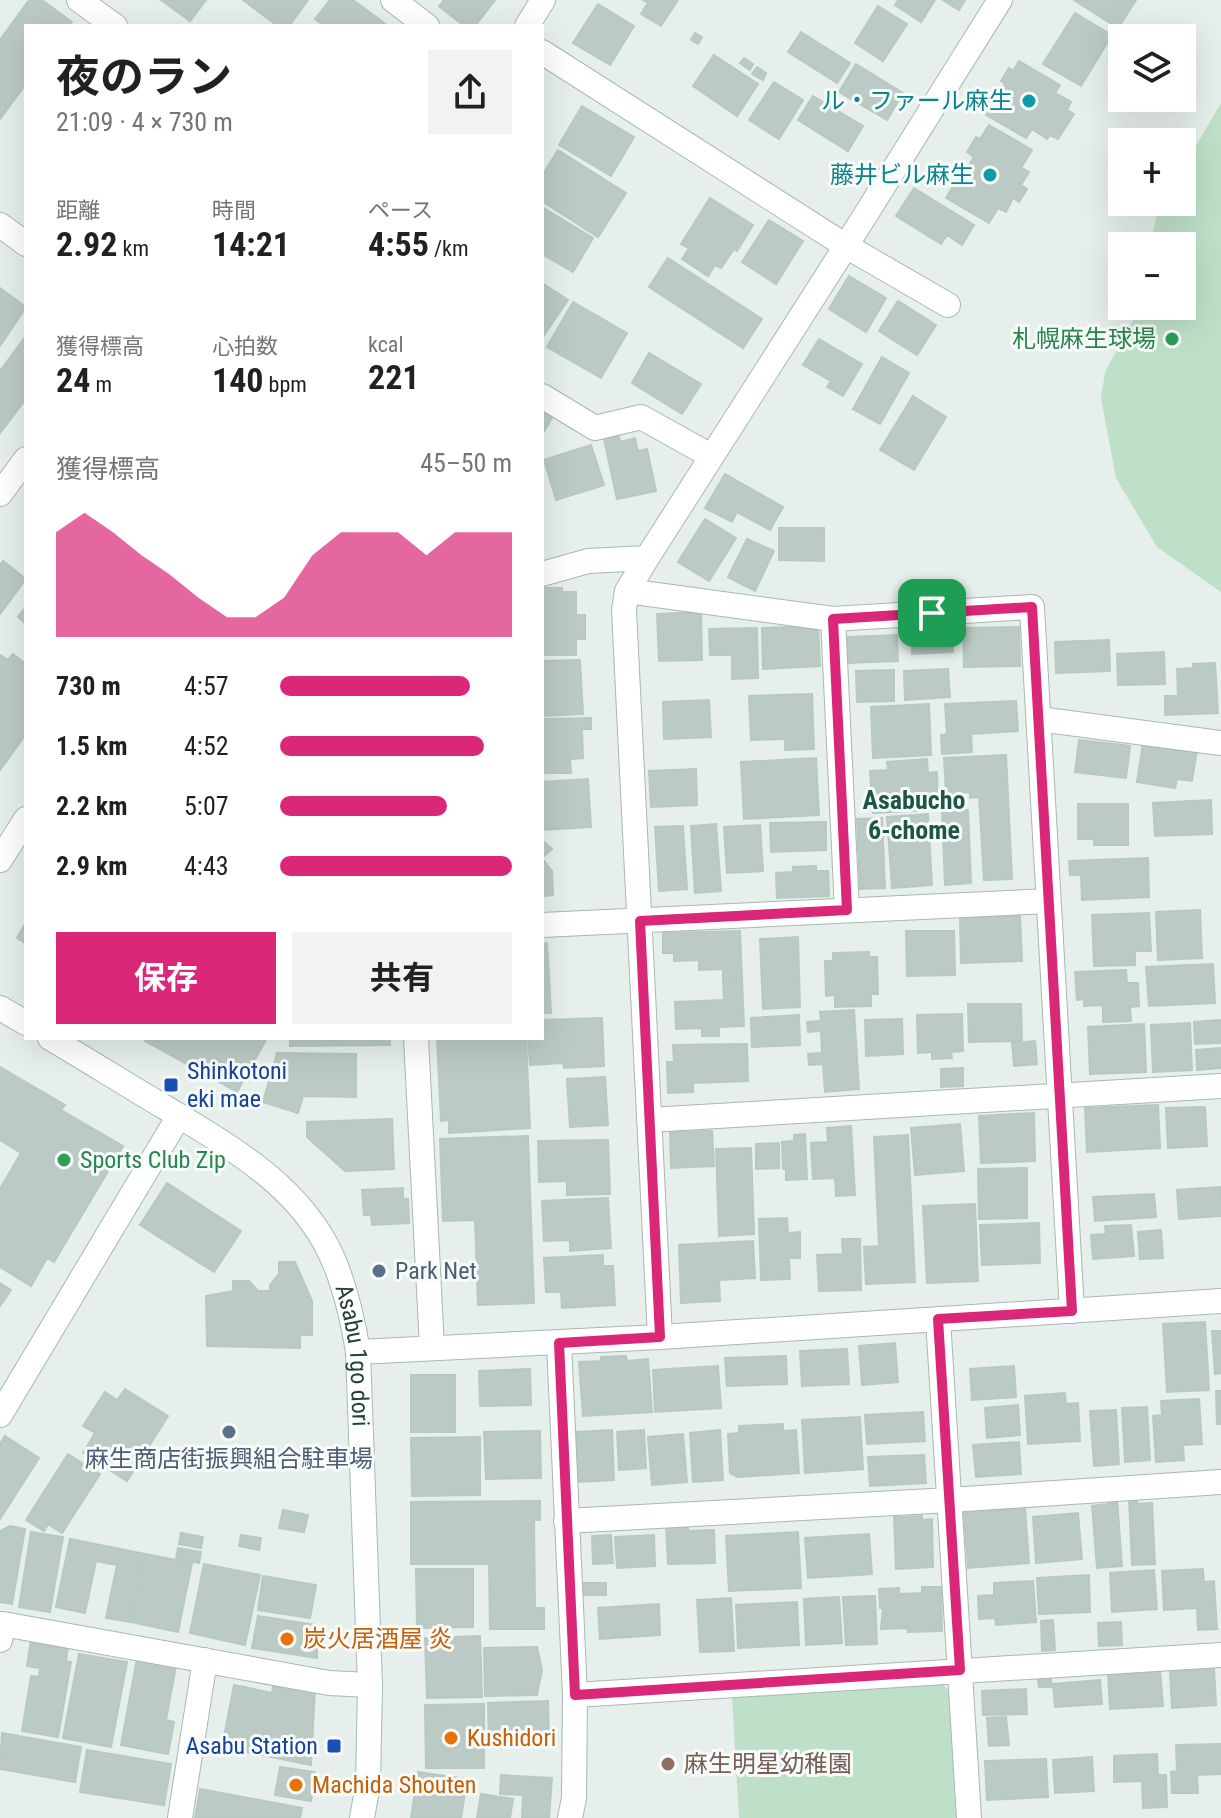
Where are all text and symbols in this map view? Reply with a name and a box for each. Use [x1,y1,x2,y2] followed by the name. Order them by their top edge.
[1108,24,1196,320] map controls
[1108,24,1196,112] button: layers
[428,50,512,134] button: share
[56,51,232,103] text: 夜のラン
[821,87,1013,115] place label: ル・ファール麻生
[1020,92,1038,110] marker: ル・ファール麻生
[56,107,233,137] text: 21:09 · 4 × 730 m
[1108,128,1196,216] button: +
[830,161,974,189] place label: 藤井ビル麻生
[981,166,999,184] marker: 藤井ビル麻生
[56,198,100,223] text: 距離
[212,198,256,223] text: 時間
[368,198,433,223] text: ペース
[56,224,117,264] text: 2.92
[212,224,290,264] text: 14:21
[368,224,429,264] text: 4:55
[1108,232,1196,320] button: −
[117,236,149,261] text: km
[429,236,469,261] text: /km
[1012,325,1156,353] place label: 札幌麻生球場
[1163,330,1181,348] marker: 札幌麻生球場
[368,332,403,357] text: kcal
[56,334,144,359] text: 獲得標高
[212,334,278,359] text: 心拍数
[368,357,420,397] text: 221
[56,360,90,400] text: 24
[212,360,264,400] text: 140
[90,372,112,397] text: m
[264,372,307,397] text: bpm
[420,448,512,478] text: 45–50 m
[56,454,160,484] text: 獲得標高
[898,579,966,647] pin
[910,591,954,635] icon: arrive
[56,671,121,701] text: 730 m
[184,671,229,701] text: 4:57
[56,731,128,761] text: 1.5 km
[184,731,229,761] text: 4:52
[863,785,966,845] district label: Asabucho 6-chome
[56,791,128,821] text: 2.2 km
[184,791,229,821] text: 5:07
[56,851,128,881] text: 2.9 km
[184,851,229,881] text: 4:43
[56,932,276,1024] button: 保存
[292,932,512,1024] button: 共有
[187,1057,287,1113] place label: Shinkotoni eki mae
[162,1076,180,1094] marker: Shinkotoni eki mae
[80,1146,226,1174] place label: Sports Club Zip
[55,1151,73,1169] marker: Sports Club Zip
[395,1257,477,1285] place label: Park Net
[370,1262,388,1280] marker: Park Net
[329,1281,375,1427] street label: Asabu 1go dori
[220,1423,238,1441] marker: 麻生商店街振興組合駐車場
[85,1445,373,1473] place label: 麻生商店街振興組合駐車場
[303,1625,453,1653] place label: 炭火居酒屋 炎
[278,1630,296,1648] marker: 炭火居酒屋 炎
[467,1724,556,1752] place label: Kushidori
[442,1729,460,1747] marker: Kushidori
[185,1732,318,1760] place label: Asabu Station
[325,1737,343,1755] marker: Asabu Station
[684,1750,852,1778] place label: 麻生明星幼稚園
[659,1755,677,1773] marker: 麻生明星幼稚園
[312,1771,476,1799] place label: Machida Shouten
[287,1776,305,1794] marker: Machida Shouten

